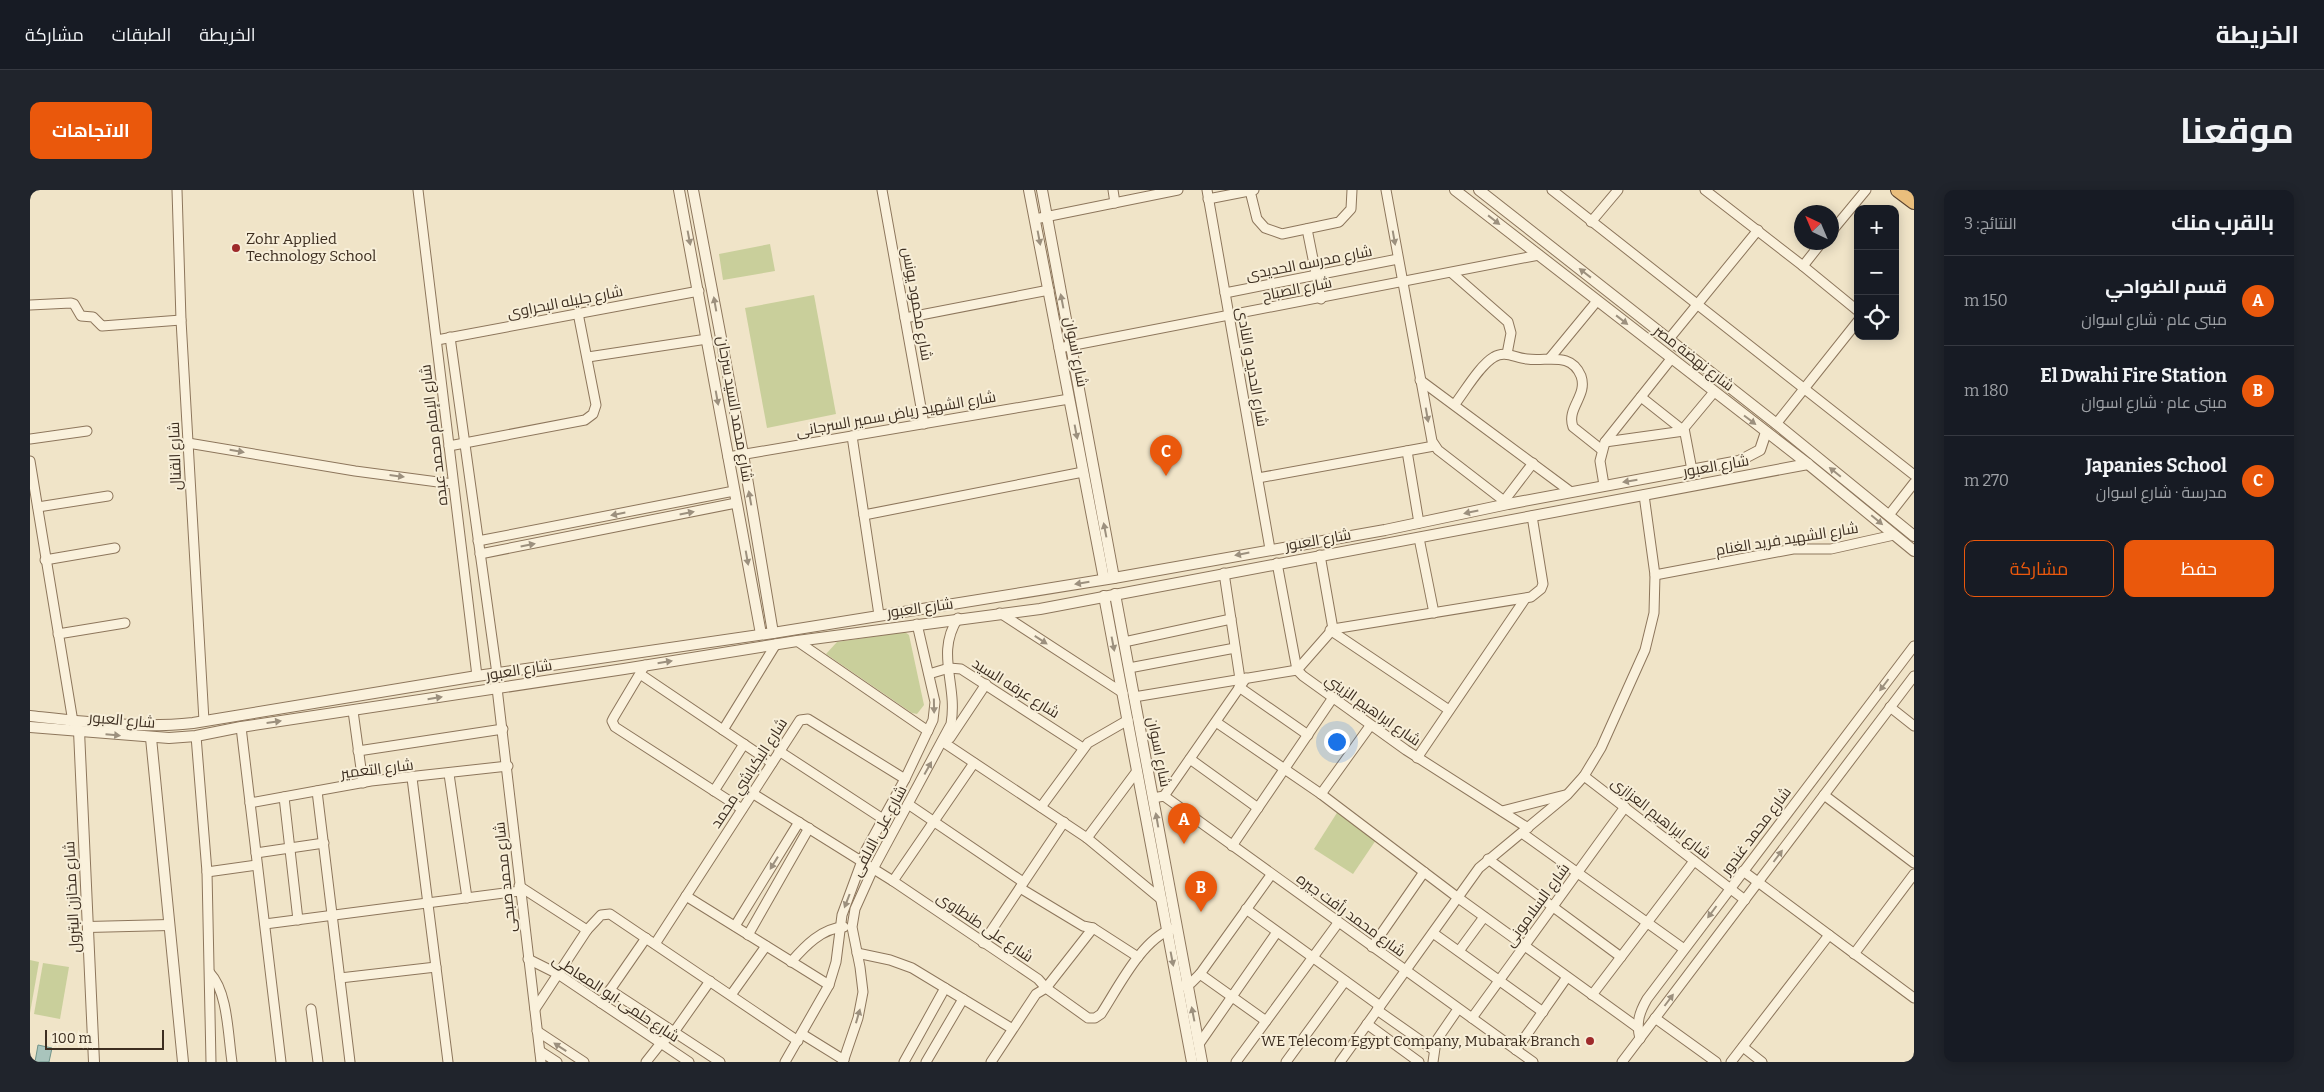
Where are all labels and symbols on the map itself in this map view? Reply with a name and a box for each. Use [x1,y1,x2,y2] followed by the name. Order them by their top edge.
[1794,205,1839,250] north arrow
[1487,215,1500,225] one-way arrow
[246,230,376,265] place label: Zohr Applied Technology School
[685,230,693,245] one-way arrow
[1035,230,1043,246] one-way arrow
[1391,230,1399,246] one-way arrow
[230,242,242,254] marker: Zohr Applied Technology School
[1244,242,1374,286] street label: شارع مدرسه الحديدى
[896,246,936,363] street label: شارع محمود يونس
[1578,268,1592,278] one-way arrow
[1261,273,1334,307] street label: شارع الصباح
[506,282,625,324] street label: شارع جليله البحراوى
[1058,293,1066,309] one-way arrow
[710,296,718,312] one-way arrow
[1231,306,1271,429] street label: شارع الحديد و النادى
[1058,315,1092,389] street label: شارع اسوان
[1615,315,1628,326] one-way arrow
[1648,320,1738,396] street label: شارع نهضة مصر
[711,335,757,484] street label: شارع محمد السيد سرحان
[416,363,454,507] street label: شارع الإمام محمد عبده
[795,388,998,442] street label: شارع الشهيد رياض سمير السرجانى
[714,390,722,406] one-way arrow
[1423,407,1431,423] one-way arrow
[1743,414,1756,425] one-way arrow
[165,421,187,491] street label: شارع القنال
[1072,424,1080,440] one-way arrow
[1150,435,1182,476] pin: C
[229,448,245,456] one-way arrow
[1681,451,1751,483] street label: شارع العبور
[1829,467,1842,478] one-way arrow
[389,472,405,480] one-way arrow
[1622,477,1638,485] one-way arrow
[746,490,754,506] one-way arrow
[1463,508,1478,516] one-way arrow
[679,509,694,517] one-way arrow
[609,510,625,518] one-way arrow
[1871,515,1884,526] one-way arrow
[1714,519,1860,561] street label: شارع الشهيد فريد الغنام
[1101,521,1109,537] one-way arrow
[1283,525,1353,557] street label: شارع العبور
[520,540,536,548] one-way arrow
[743,550,751,566] one-way arrow
[1234,550,1250,558] one-way arrow
[1074,579,1090,587] one-way arrow
[885,594,955,624] street label: شارع العبور
[1034,635,1048,645] one-way arrow
[1110,636,1118,652] one-way arrow
[968,654,1063,724] street label: شارع عرفه السيد
[484,656,554,686] street label: شارع العبور
[657,658,673,666] one-way arrow
[1320,670,1424,752] street label: شارع ابراهيم الزيني
[1879,678,1890,691] one-way arrow
[427,694,443,702] one-way arrow
[930,698,938,714] one-way arrow
[87,708,156,734] street label: شارع العبور
[707,715,794,833] street label: شارع البكباشي محمد
[1141,715,1175,789] street label: شارع اسوان
[267,718,283,726] one-way arrow
[1324,729,1350,755] your location
[106,731,122,739] one-way arrow
[339,756,415,785] street label: شارع التعمير
[924,762,933,775] one-way arrow
[1606,774,1714,864] street label: شارع ابراهيم العزازى
[847,782,912,880] street label: شارع على الالفى
[1717,784,1796,880] street label: شارع محمد غندور
[1168,803,1200,844] pin: A
[1153,812,1161,828] one-way arrow
[490,821,522,933] street label: شارع محمد صبحى
[60,841,86,953] street label: شارع مخازن البترول
[1773,849,1783,863] one-way arrow
[769,857,778,870] one-way arrow
[1501,860,1575,951] street label: شارع السلامونى
[1292,869,1410,962] street label: شارع محمد رأفت جيره
[1185,871,1217,912] pin: B
[932,888,1037,968] street label: شارع على طنطاوى
[843,894,851,909] one-way arrow
[1707,905,1717,919] one-way arrow
[548,950,683,1047] street label: شارع حلمى ابو المعاطى
[1169,951,1177,967] one-way arrow
[1664,993,1674,1007] one-way arrow
[1189,1006,1197,1022] one-way arrow
[855,1008,863,1023] one-way arrow
[45,1027,164,1050] scale bar
[1261,1032,1581,1050] place label: WE Telecom Egypt Company, Mubarak Branch
[1584,1035,1596,1047] marker: WE Telecom Egypt Company, Mubarak Branch
[554,1042,567,1051] one-way arrow

